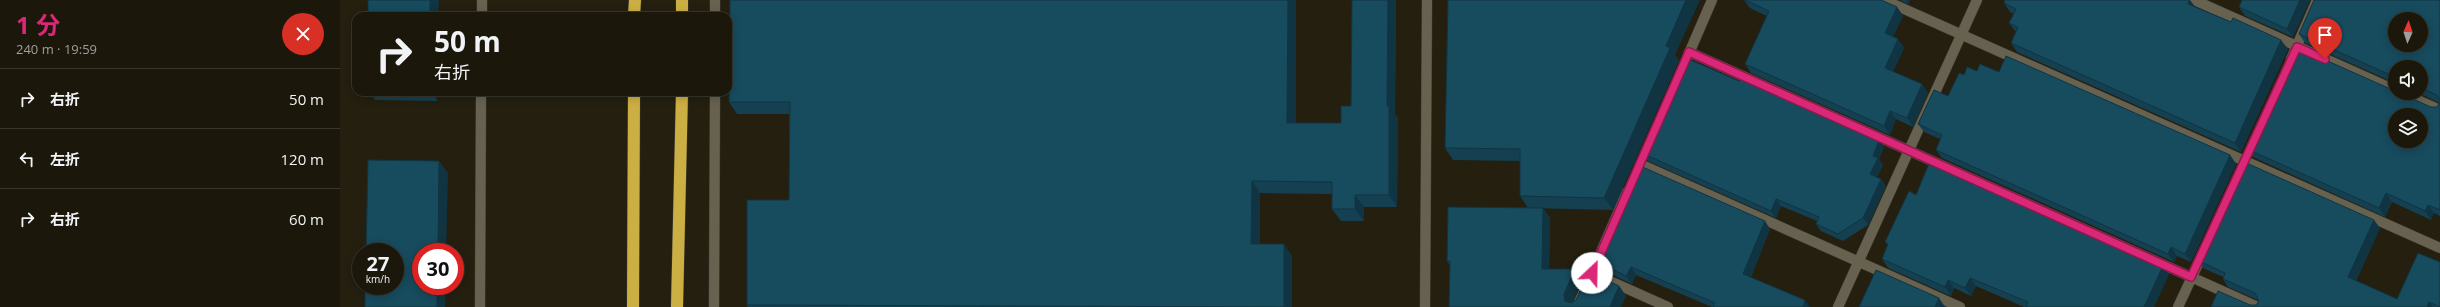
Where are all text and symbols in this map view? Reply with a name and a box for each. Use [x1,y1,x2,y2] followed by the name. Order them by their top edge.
[16,8,60,41] text: 1 分
[2388,12,2428,52] north arrow
[2388,12,2428,148] map controls
[282,13,324,55] button: close
[2308,18,2342,59] pin
[434,22,501,60] text: 50 m
[2314,24,2336,46] icon: arrive
[368,28,420,80] icon: right
[16,40,97,58] text: 240 m · 19:59
[434,60,470,84] text: 右折
[2388,60,2428,100] button: sound
[16,88,38,110] icon: right
[50,89,80,109] text: 右折
[289,89,324,109] text: 50 m
[2388,108,2428,148] button: layers
[16,148,38,170] icon: left
[50,149,80,169] text: 左折
[280,149,324,169] text: 120 m
[16,208,38,230] icon: right
[50,209,80,229] text: 右折
[289,209,324,229] text: 60 m
[412,243,464,295] speed limit sign: 30
[367,250,389,277] text: 27
[1571,252,1613,294] position arrow
[366,272,390,286] text: km/h

